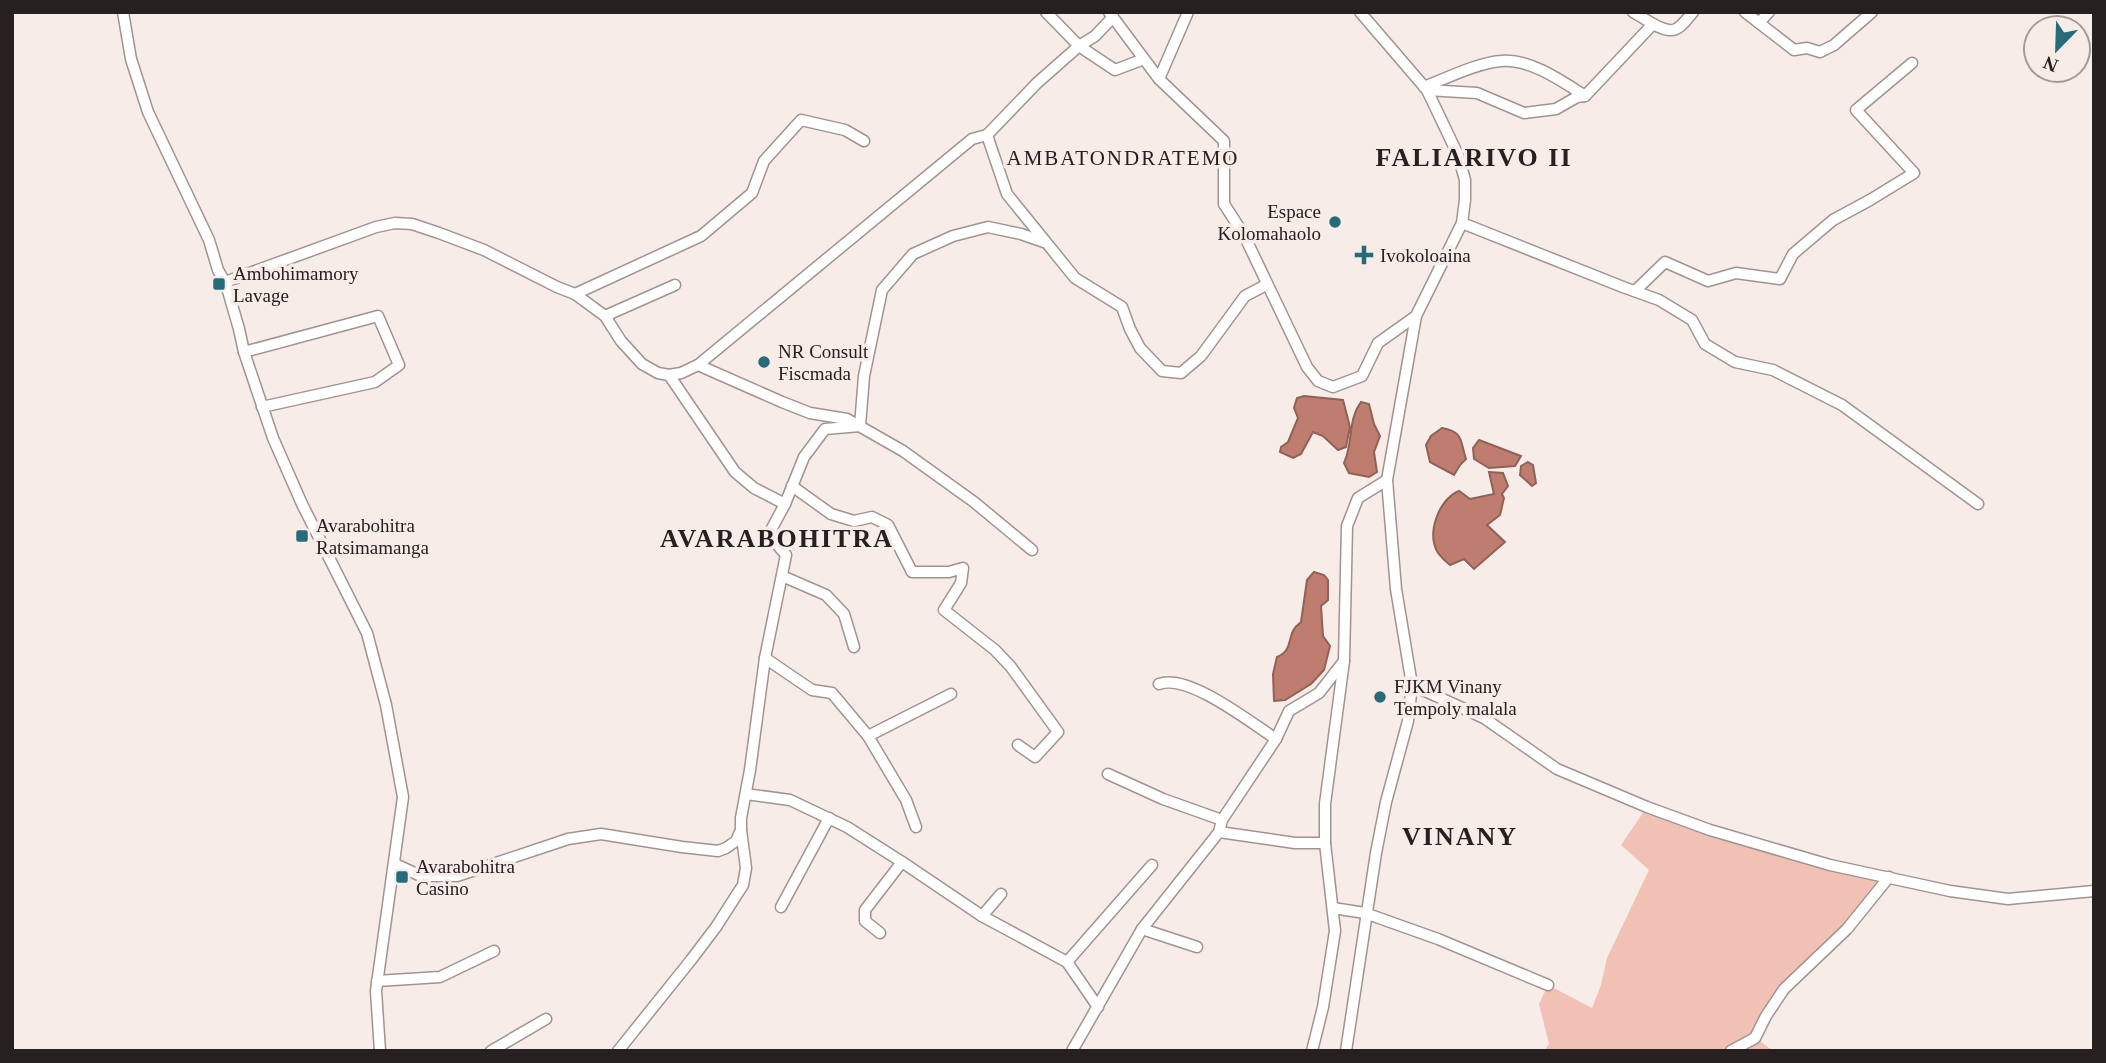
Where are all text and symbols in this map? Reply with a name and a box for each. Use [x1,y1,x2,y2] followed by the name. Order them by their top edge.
[2022,14,2092,84] north arrow
[2040,52,2061,77] text: N
[1375,143,1573,172] district label: FALIARIVO II
[1007,146,1239,170] district label: AMBATONDRATEMO
[1218,201,1321,244] place label: Espace Kolomahaolo
[1327,214,1343,230] marker: Espace Kolomahaolo
[1354,245,1374,265] marker: Ivokoloaina
[1380,245,1471,266] place label: Ivokoloaina
[233,263,359,306] place label: Ambohimamory Lavage
[211,276,227,292] marker: Ambohimamory Lavage
[778,341,869,384] place label: NR Consult Fiscmada
[756,354,772,370] marker: NR Consult Fiscmada
[316,515,429,558] place label: Avarabohitra Ratsimamanga
[660,524,894,553] district label: AVARABOHITRA
[294,528,310,544] marker: Avarabohitra Ratsimamanga
[1394,676,1517,719] place label: FJKM Vinany Tempoly malala
[1372,689,1388,705] marker: FJKM Vinany Tempoly malala
[1402,822,1518,851] district label: VINANY
[416,856,515,899] place label: Avarabohitra Casino
[394,869,410,885] marker: Avarabohitra Casino

